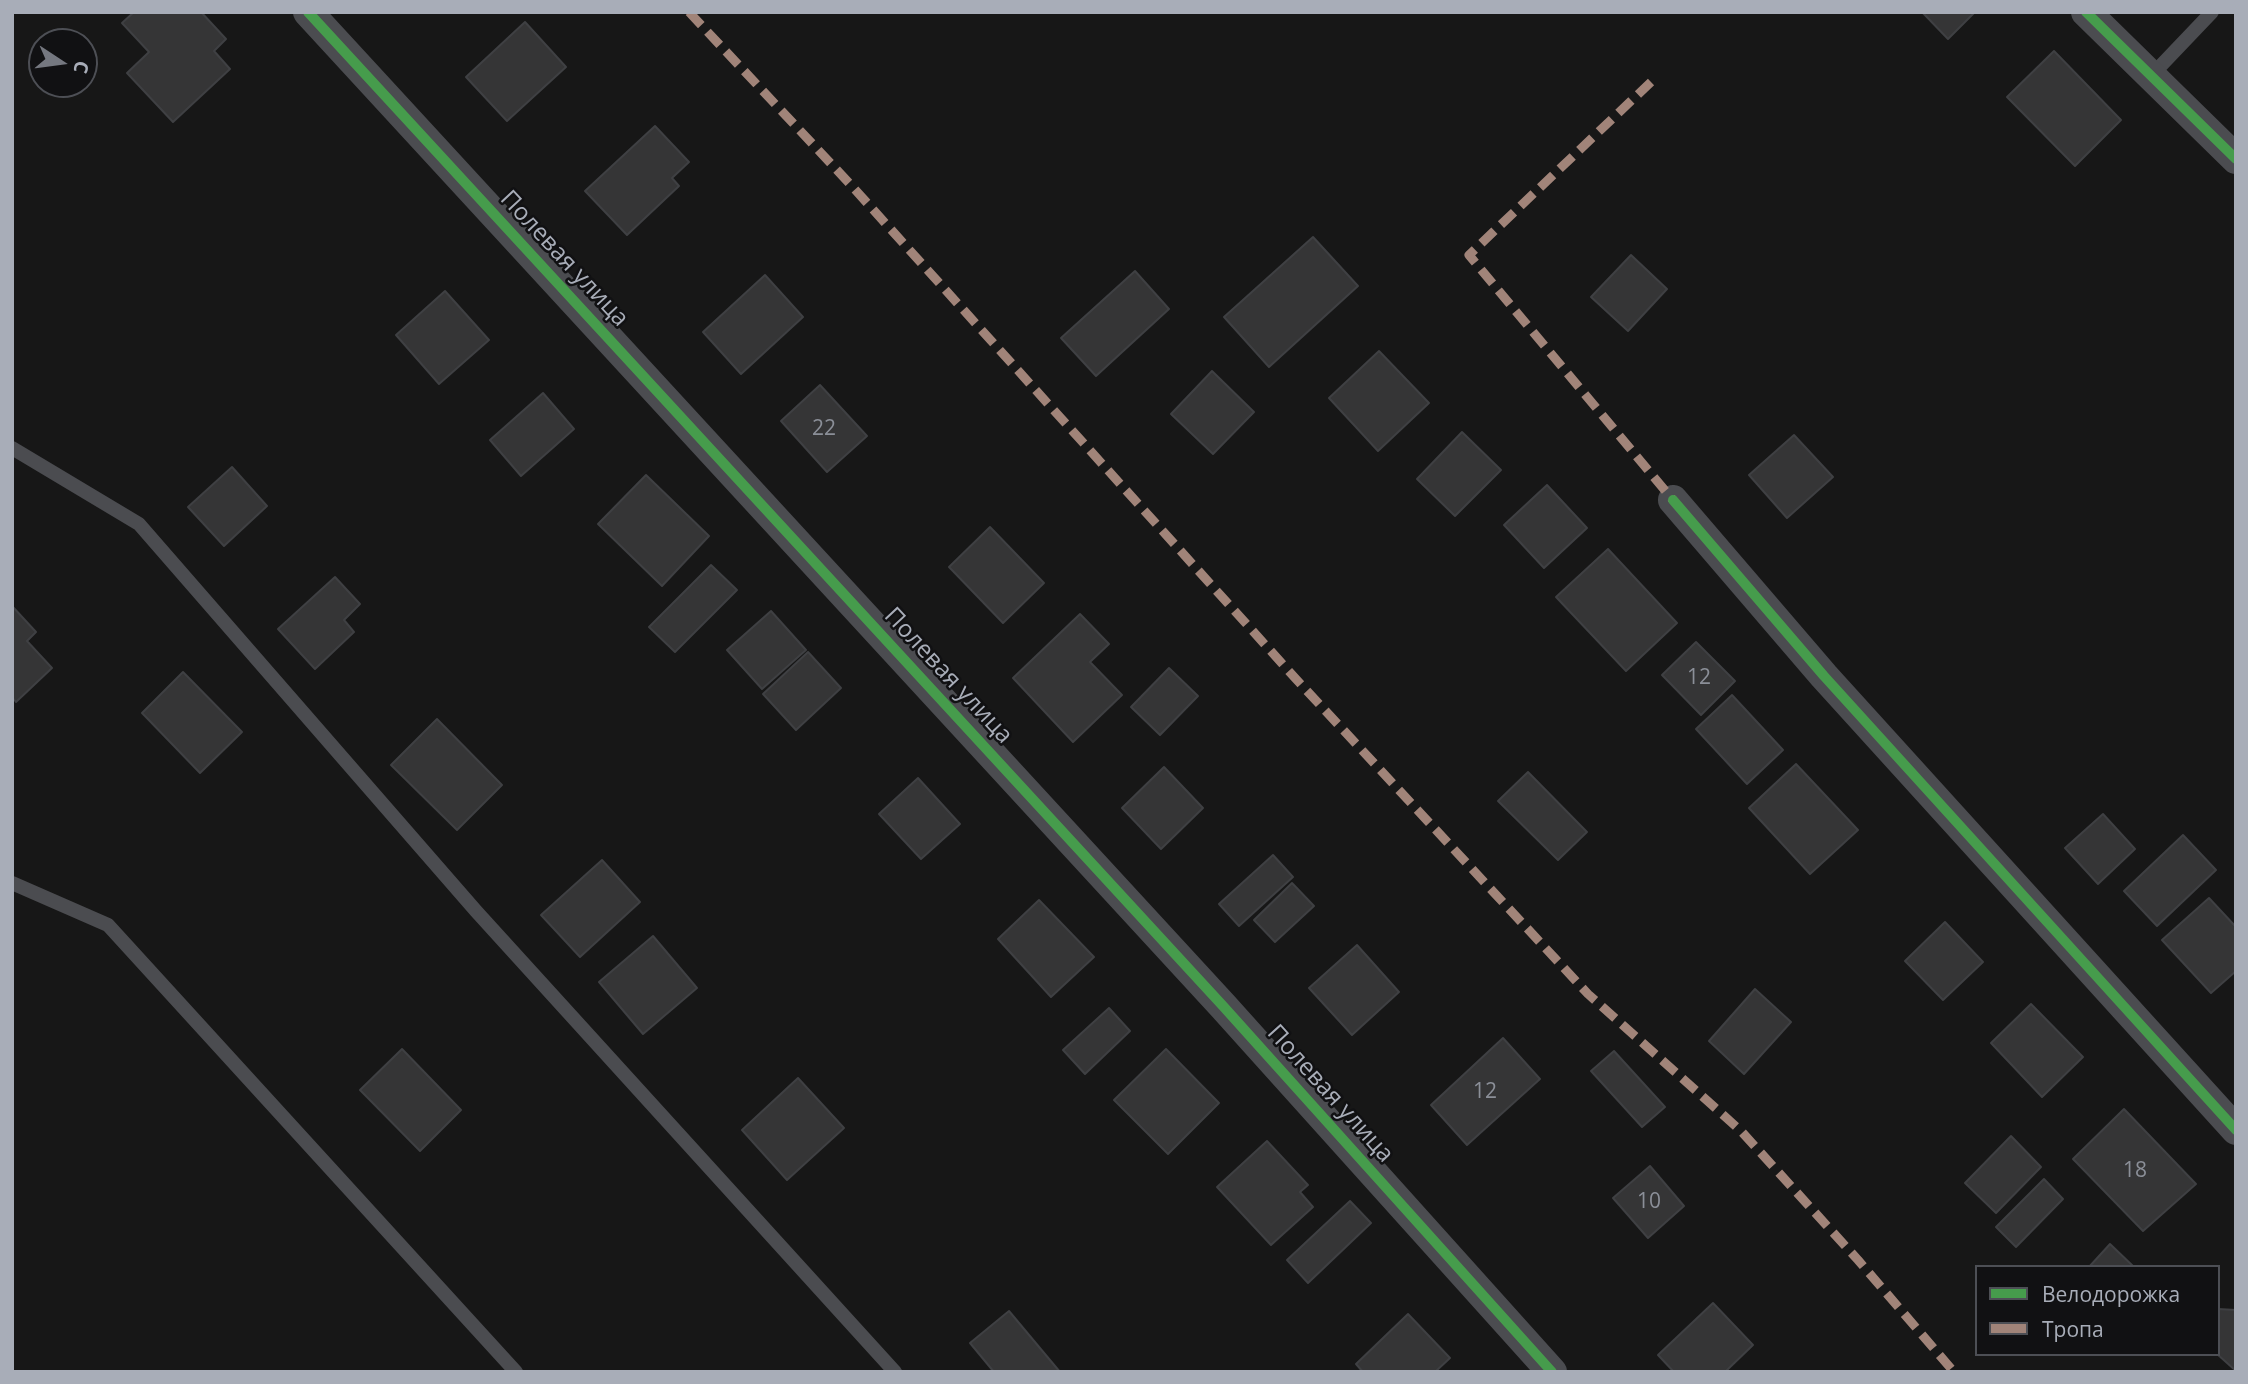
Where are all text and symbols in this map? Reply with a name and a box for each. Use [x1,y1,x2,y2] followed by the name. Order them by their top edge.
[28,28,98,98] north arrow
[67,58,96,76] text: С
[494,185,634,333] street label: Полевая улица
[812,416,836,442] house number: 22
[878,602,1018,750] street label: Полевая улица
[1687,665,1711,691] house number: 12
[1261,1019,1399,1169] street label: Полевая улица
[1473,1079,1497,1105] house number: 12
[2123,1158,2147,1184] house number: 18
[1637,1189,1661,1215] house number: 10
[1975,1265,2220,1356] legend
[2042,1280,2180,1308] text: Велодорожка
[2042,1315,2104,1343] text: Тропа

